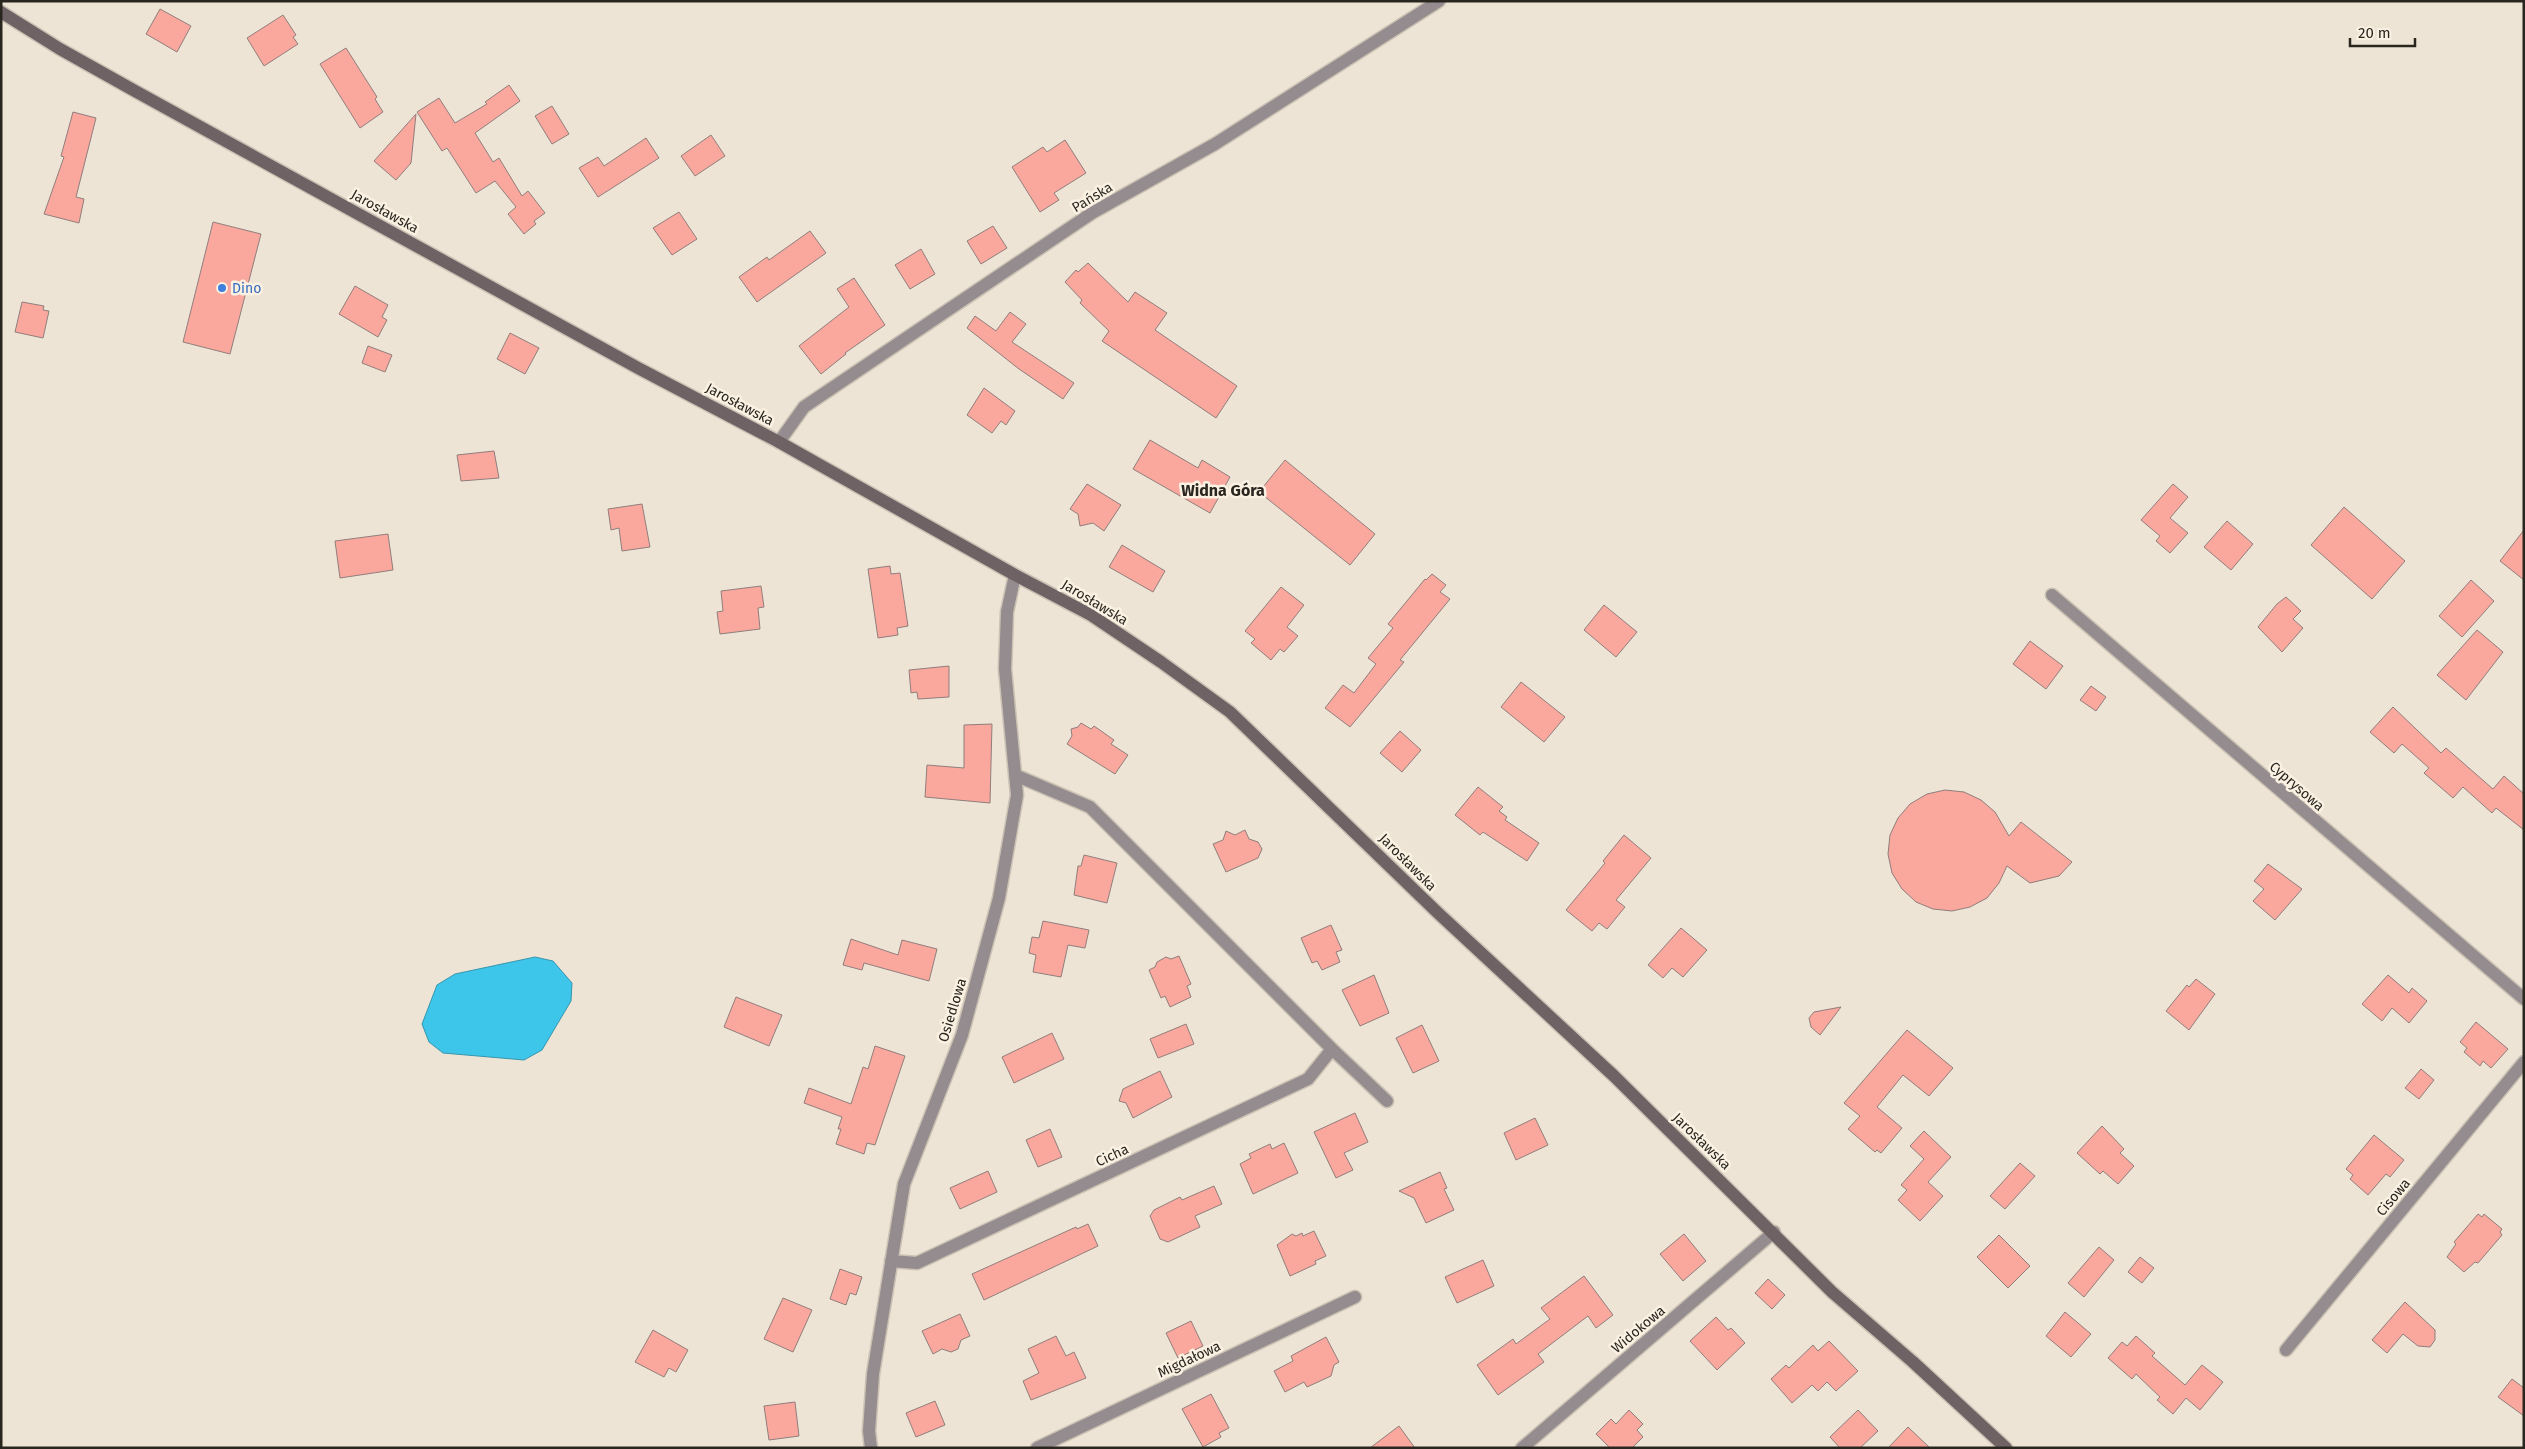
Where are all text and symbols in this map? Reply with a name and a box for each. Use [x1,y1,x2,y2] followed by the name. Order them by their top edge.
[2350,15,2415,47] scale bar
[2358,24,2391,42] text: 20 m
[1069,179,1116,216] street label: Pańska
[348,186,421,237] street label: Jarosławska
[232,280,261,297] place label: Dino
[216,282,228,294] marker: Dino
[703,379,777,429] street label: Jarosławska
[1181,481,1265,500] district label: Widna Góra
[1058,576,1131,629] street label: Jarosławska
[2266,758,2327,815] street label: Cyprysowa
[1375,830,1440,895] street label: Jarosławska
[935,976,970,1044] street label: Osiedlowa
[1669,1109,1734,1173] street label: Jarosławska
[1093,1140,1131,1170] street label: Cicha
[2373,1175,2414,1220] street label: Cisowa
[1608,1302,1669,1357] street label: Widokowa
[1155,1337,1223,1381] street label: Migdałowa

